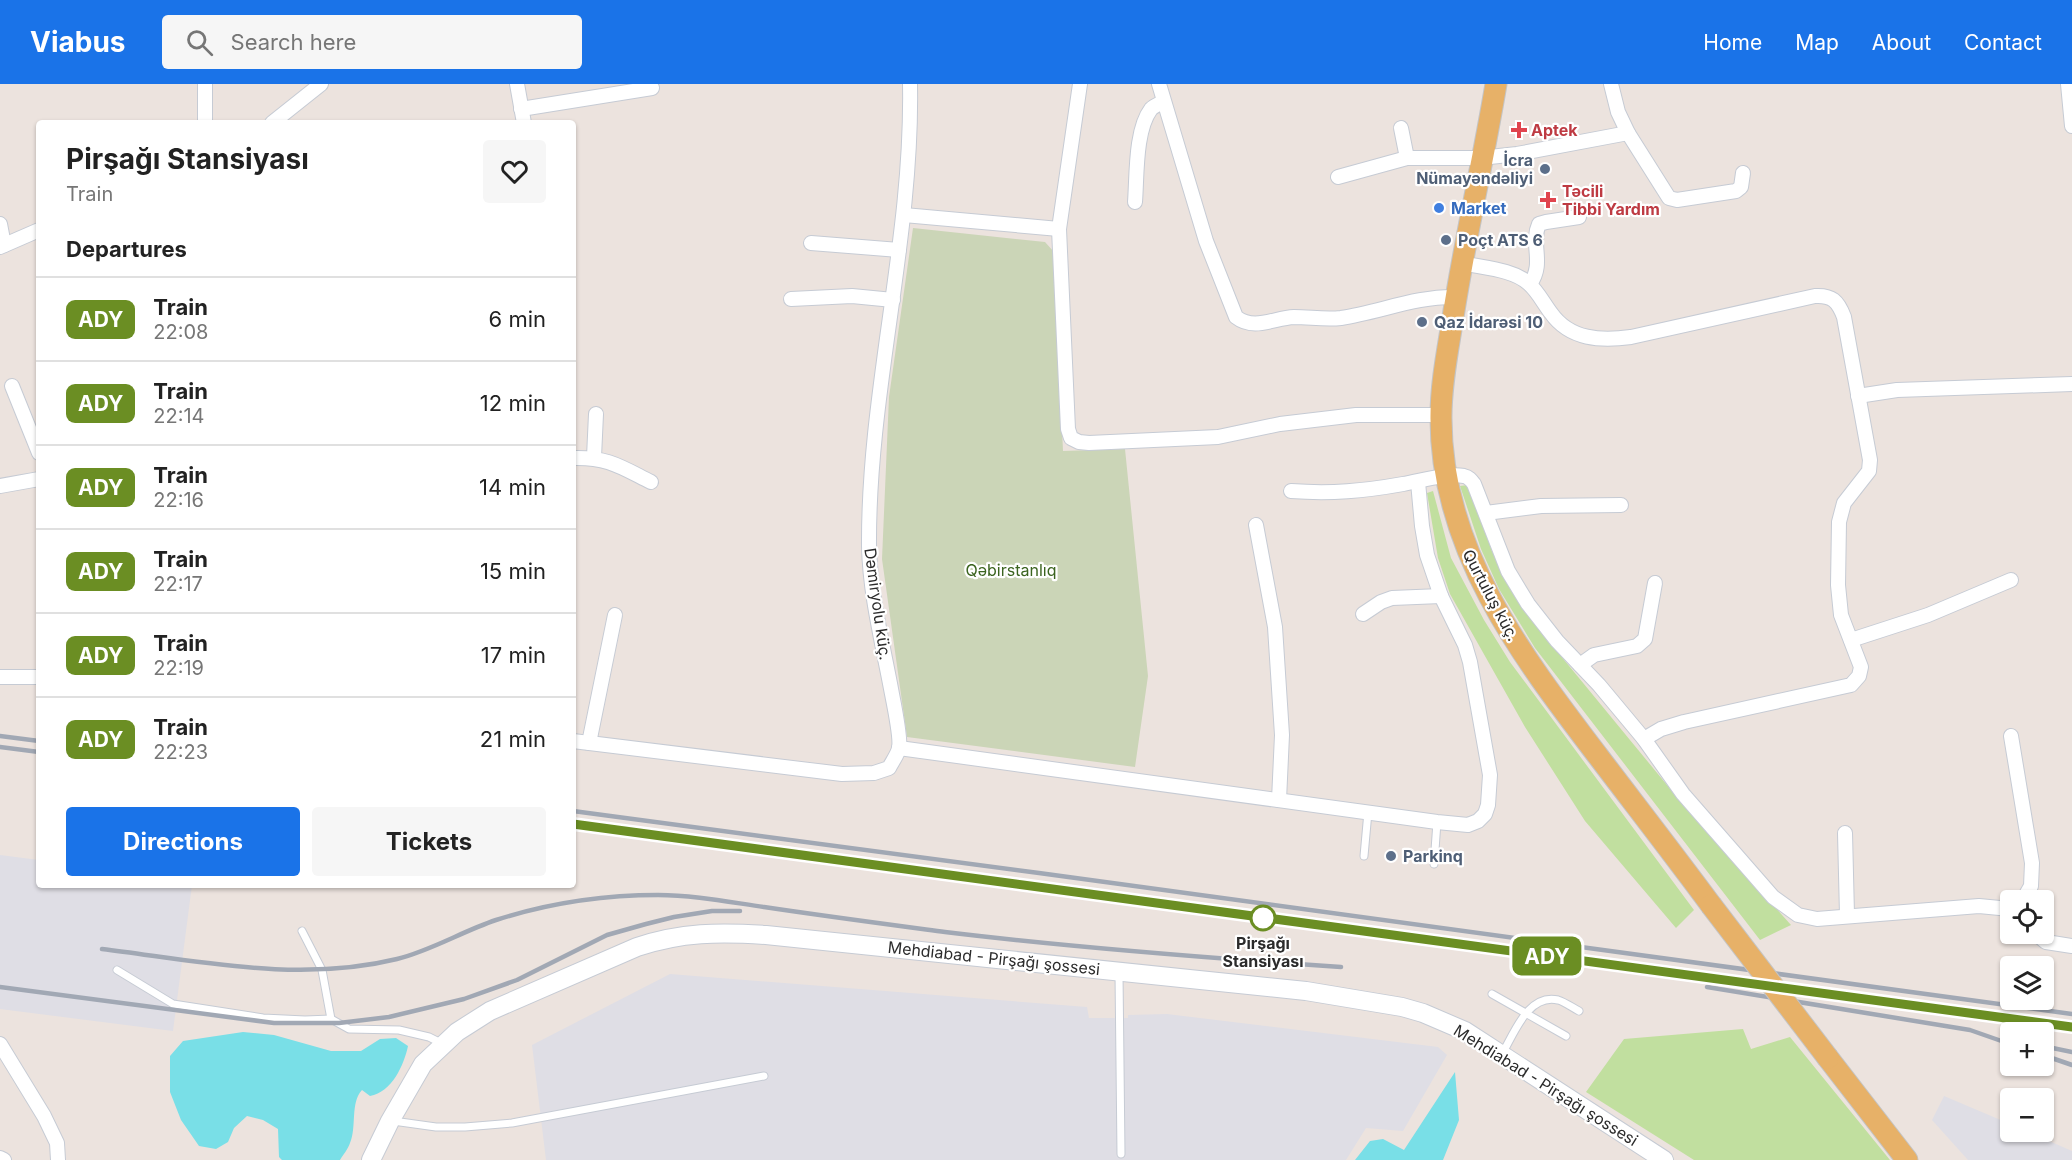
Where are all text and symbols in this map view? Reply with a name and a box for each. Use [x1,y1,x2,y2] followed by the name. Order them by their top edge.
[162,15,582,69] search box
[30,25,126,59] text: Viabus
[183,26,216,59] icon: search
[231,29,356,55] text: Search here
[1703,30,1762,55] text: Home
[1795,30,1839,55] text: Map
[1872,30,1931,55] text: About
[1964,30,2042,55] text: Contact
[1531,120,1578,140] place label: Aptek
[1512,123,1526,137] marker: Aptek
[483,140,546,203] button: heart
[66,142,309,176] text: Pirşağı Stansiyası
[1416,150,1533,188] place label: İcra Nümayəndəliyi
[1538,162,1552,176] marker: İcra Nümayəndəliyi
[1562,181,1660,219] place label: Təcili Tibbi Yardım
[66,182,113,206] text: Train
[1539,191,1557,209] marker: Təcili Tibbi Yardım
[1451,198,1506,218] place label: Market
[1432,201,1446,215] marker: Market
[1458,230,1543,250] place label: Poçt ATS 6
[1439,233,1453,247] marker: Poçt ATS 6
[66,236,187,262] text: Departures
[153,294,208,320] text: Train
[489,306,546,332] text: 6 min
[78,307,123,332] text: ADY
[1434,312,1543,332] place label: Qaz İdarəsi 10
[1415,315,1429,329] marker: Qaz İdarəsi 10
[153,320,208,344] text: 22:08
[153,378,208,404] text: Train
[480,390,546,416] text: 12 min
[78,391,123,416] text: ADY
[153,404,205,428] text: 22:14
[153,462,208,488] text: Train
[479,474,546,500] text: 14 min
[78,475,123,500] text: ADY
[153,488,204,512] text: 22:16
[153,546,208,572] text: Train
[1458,546,1524,644] street label: Qurtuluş küç.
[860,547,896,661] street label: Dəmiryolu küç.
[480,558,546,584] text: 15 min
[78,559,123,584] text: ADY
[966,560,1057,580] park label: Qəbirstanlıq
[153,572,203,596] text: 22:17
[153,630,208,656] text: Train
[481,642,546,668] text: 17 min
[78,643,123,668] text: ADY
[153,656,204,680] text: 22:19
[153,714,208,740] text: Train
[480,726,546,752] text: 21 min
[78,727,123,752] text: ADY
[153,740,208,764] text: 22:23
[66,807,300,876] button: Directions
[312,807,546,876] button: Tickets
[1403,846,1463,866] place label: Parkinq
[1384,849,1398,863] marker: Parkinq
[2000,890,2054,1142] map controls
[2000,890,2054,944] button: locate
[1250,905,1276,931] marker: Pirşağı Stansiyası
[1222,933,1304,971] place label: Pirşağı Stansiyası
[1512,936,1582,976] line badge: ADY
[887,937,1101,979] street label: Mehdiabad - Pirşağı şossesi
[1524,944,1570,969] text: ADY
[2000,956,2054,1010] button: layers
[1450,1020,1642,1150] street label: Mehdiabad - Pirşağı şossesi
[2000,1022,2054,1076] button: +
[2000,1088,2054,1142] button: −

